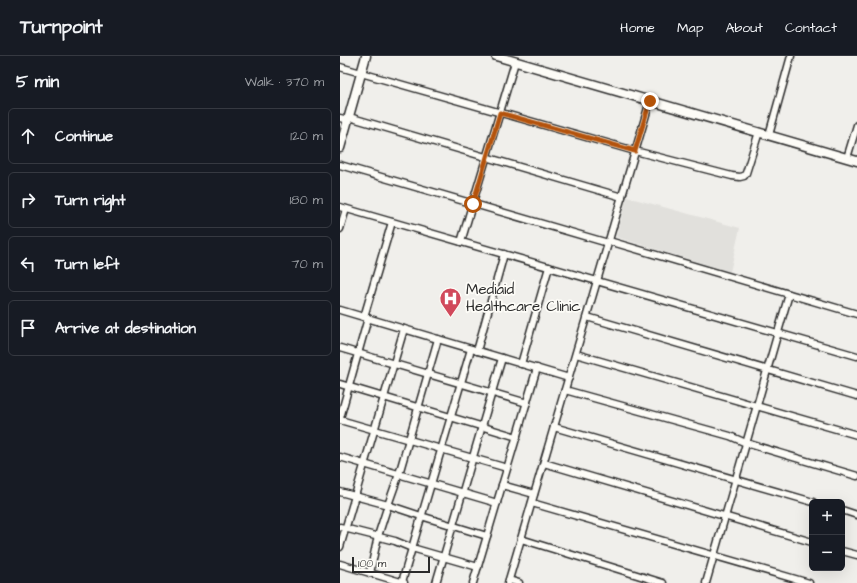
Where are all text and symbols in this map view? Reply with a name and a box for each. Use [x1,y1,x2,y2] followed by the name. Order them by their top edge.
[20,14,103,41] text: Turnpoint
[620,18,655,38] text: Home
[677,18,703,38] text: Map
[725,18,763,38] text: About
[785,18,837,38] text: Contact
[16,70,59,94] text: 5 min
[245,73,324,91] text: Walk · 370 m
[641,92,659,110] route end
[17,125,39,147] icon: ahead
[55,126,113,147] text: Continue
[290,127,323,145] text: 120 m
[17,189,39,211] icon: right
[55,190,126,211] text: Turn right
[289,191,323,209] text: 180 m
[464,195,482,213] route start
[17,253,39,275] icon: left
[55,254,119,275] text: Turn left
[291,255,323,273] text: 70 m
[466,279,581,317] place label: Mediaid Healthcare Clinic
[437,285,463,318] hospital icon: Mediaid Healthcare Clinic
[17,317,39,339] icon: arrive
[55,318,196,339] text: Arrive at destination
[809,499,845,571] map controls
[809,499,845,535] button: +
[809,535,845,571] button: −
[352,555,430,574] scale bar
[358,556,386,571] text: 100 m

